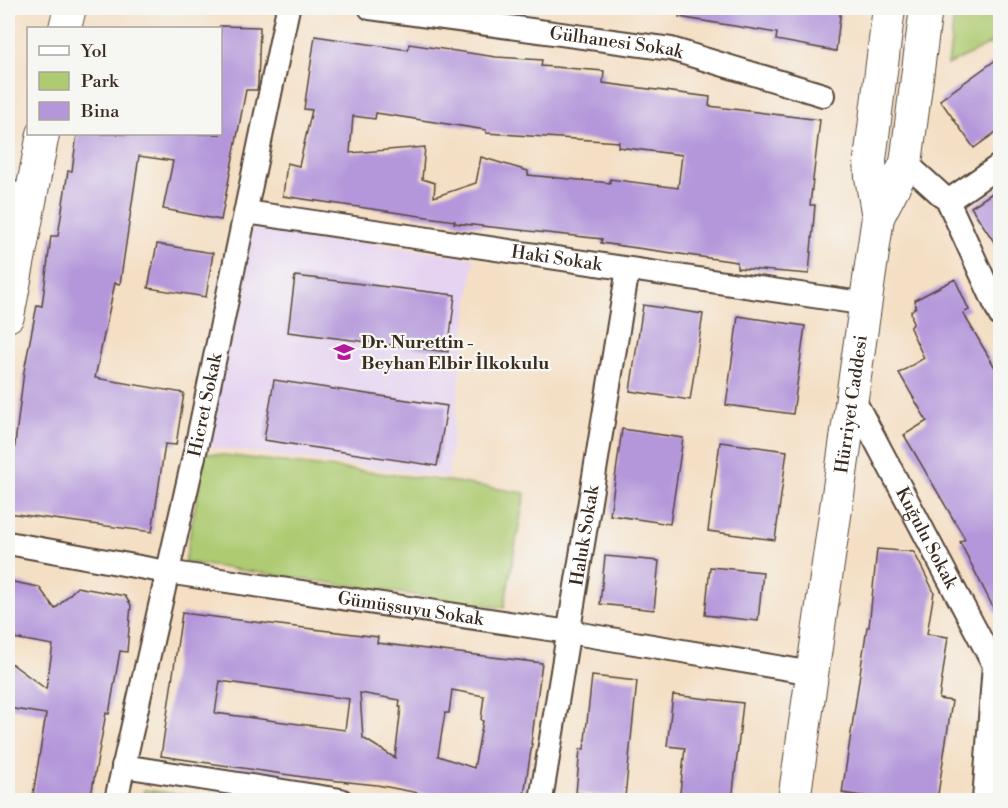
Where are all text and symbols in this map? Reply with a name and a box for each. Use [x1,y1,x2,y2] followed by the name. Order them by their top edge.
[548,21,688,64] street label: Gülhanesi Sokak
[27,27,222,135] legend
[80,40,108,63] text: Yol
[81,70,120,93] text: Park
[80,100,120,123] text: Bina
[510,240,605,276] street label: Haki Sokak
[361,331,549,375] place label: Dr. Nurettin - Beyhan Elbir İlkokulu
[830,333,872,475] street label: Hürriyet Caddesi
[332,340,356,364] school or university icon: Dr. Nurettin - Beyhan Elbir İlkokulu
[183,349,227,459] street label: Hicret Sokak
[565,482,604,587] street label: Haluk Sokak
[891,483,964,594] street label: Kuğulu Sokak
[336,586,487,631] street label: Gümüşsuyu Sokak

